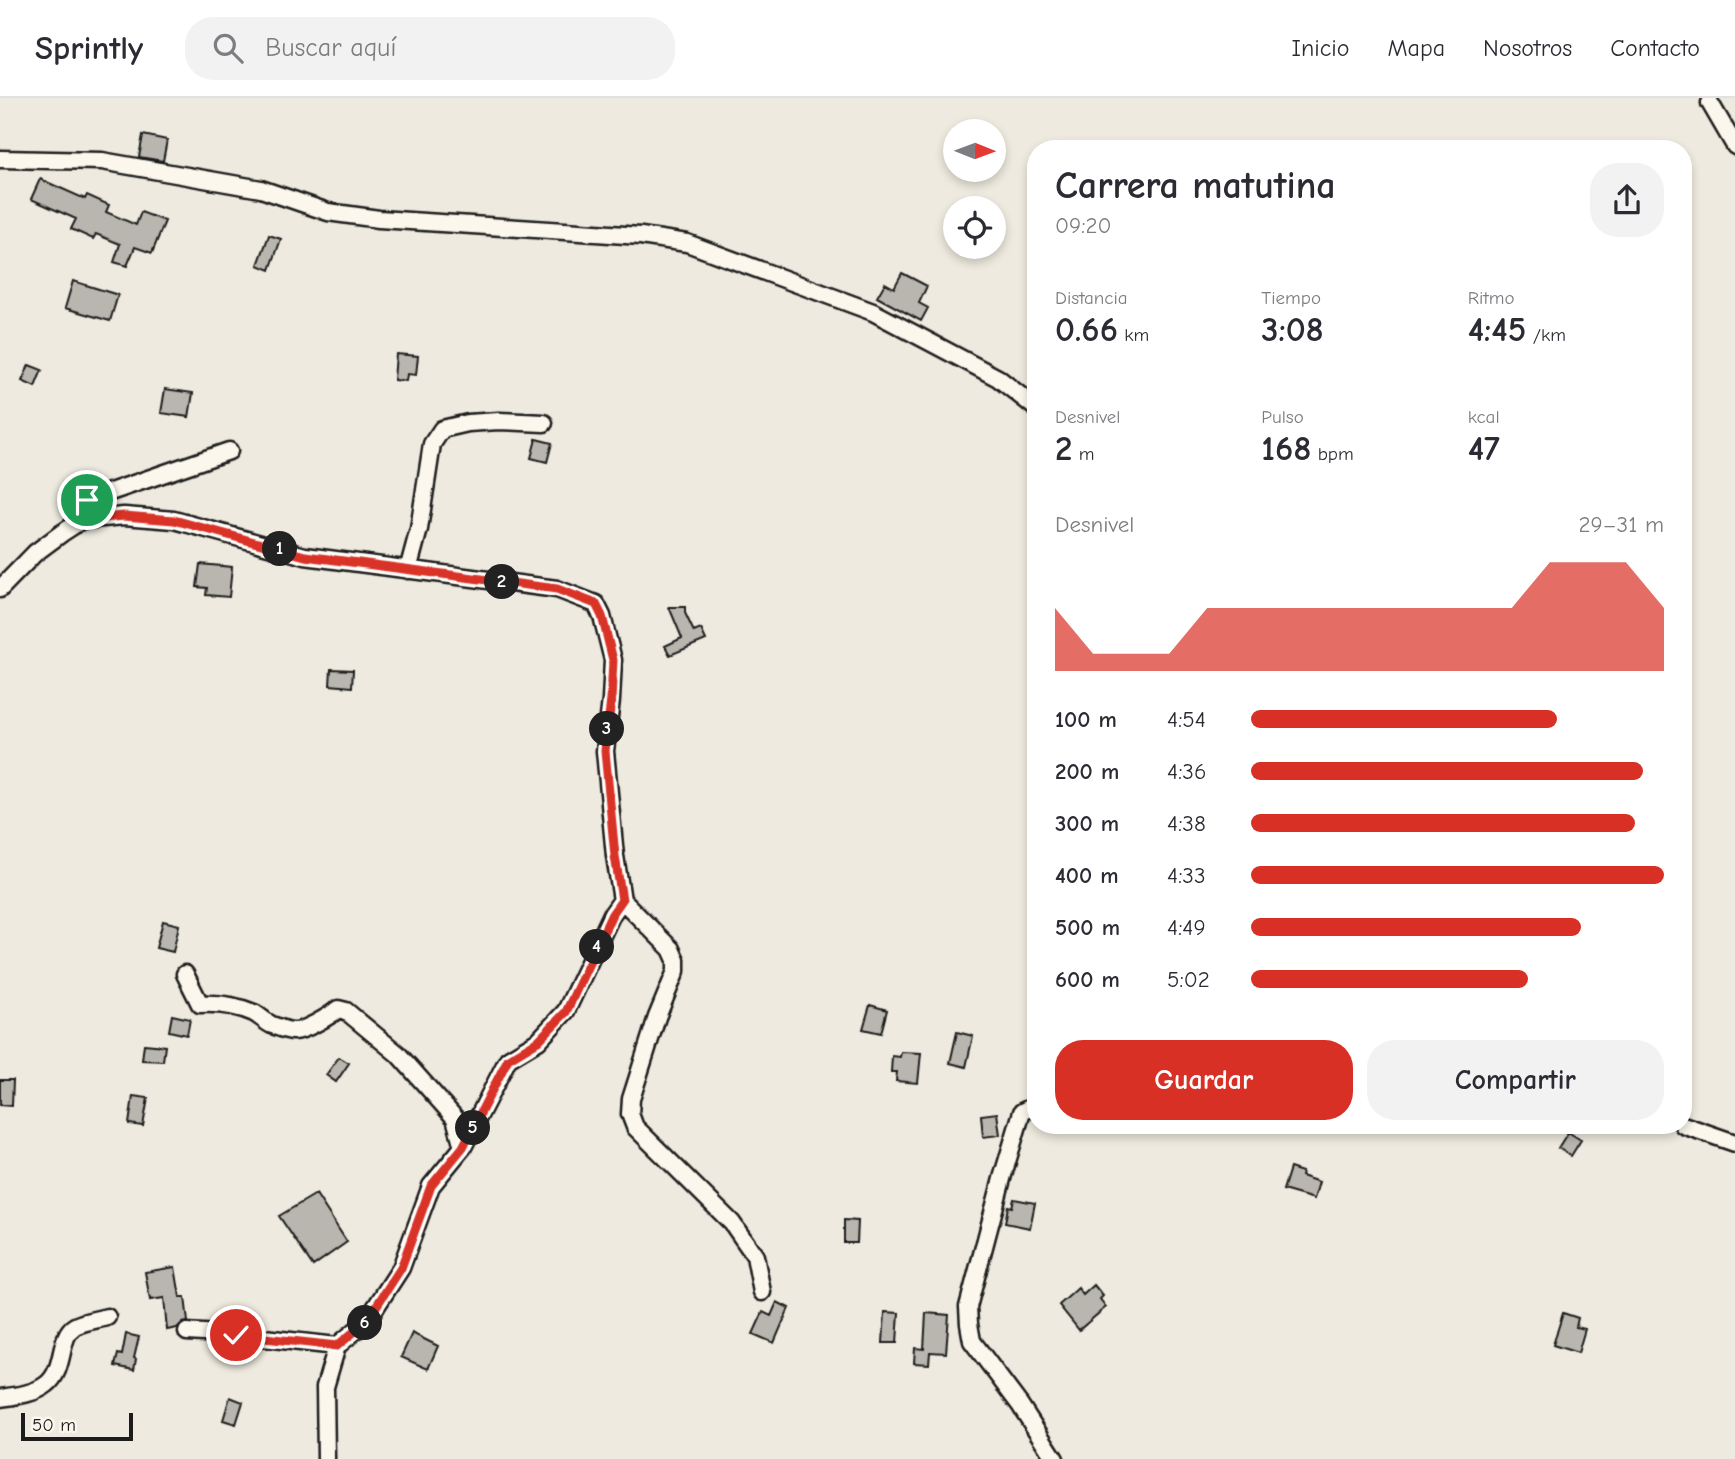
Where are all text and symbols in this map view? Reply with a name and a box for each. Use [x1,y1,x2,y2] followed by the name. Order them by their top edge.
[185,17,675,80] search box
[35,29,143,67] text: Sprintly
[209,29,247,67] icon: search
[265,33,396,63] text: Buscar aquí
[1292,34,1349,62] text: Inicio
[1387,34,1445,62] text: Mapa
[1483,34,1572,62] text: Nosotros
[1610,34,1700,62] text: Contacto
[943,119,1006,182] north arrow
[943,119,1006,259] map controls
[1590,163,1664,237] button: share
[1055,164,1336,208] text: Carrera matutina
[943,196,1006,259] button: locate
[1055,212,1111,239] text: 09:20
[1055,287,1128,309] text: Distancia
[1261,287,1321,309] text: Tiempo
[1468,287,1515,309] text: Ritmo
[1055,309,1118,350] text: 0.66
[1261,309,1324,350] text: 3:08
[1468,309,1526,350] text: 4:45
[1118,324,1149,346] text: km
[1526,324,1566,346] text: /km
[1055,406,1120,428] text: Desnivel
[1261,406,1304,428] text: Pulso
[1468,406,1500,428] text: kcal
[1055,428,1072,469] text: 2
[1261,428,1311,469] text: 168
[1468,428,1500,469] text: 47
[1072,443,1095,465] text: m
[1311,443,1354,465] text: bpm
[57,470,117,530] pin
[68,481,106,519] icon: arrive
[1055,511,1134,538] text: Desnivel
[1579,511,1664,538] text: 29–31 m
[262,532,298,566] pin: 1
[276,537,283,559] text: 1
[484,564,520,600] pin: 2
[497,570,506,592] text: 2
[1055,706,1117,733] text: 100 m
[1167,706,1206,733] text: 4:54
[590,712,624,746] pin: 3
[602,717,611,739] text: 3
[1055,758,1119,785] text: 200 m
[1167,758,1206,785] text: 4:36
[1055,810,1119,837] text: 300 m
[1167,810,1206,837] text: 4:38
[1055,862,1119,889] text: 400 m
[1167,862,1206,889] text: 4:33
[1055,914,1120,941] text: 500 m
[1167,914,1206,941] text: 4:49
[580,930,614,964] pin: 4
[592,935,601,957] text: 4
[1055,966,1120,993] text: 600 m
[1167,966,1210,993] text: 5:02
[1055,1040,1353,1120] button: Guardar
[1367,1040,1664,1120] button: Compartir
[456,1110,490,1146] pin: 5
[467,1116,478,1138] text: 5
[206,1305,266,1365] pin
[348,1306,382,1340] pin: 6
[360,1311,369,1333] text: 6
[217,1316,255,1354] icon: check
[21,1410,133,1442] scale bar
[32,1414,76,1436] text: 50 m

